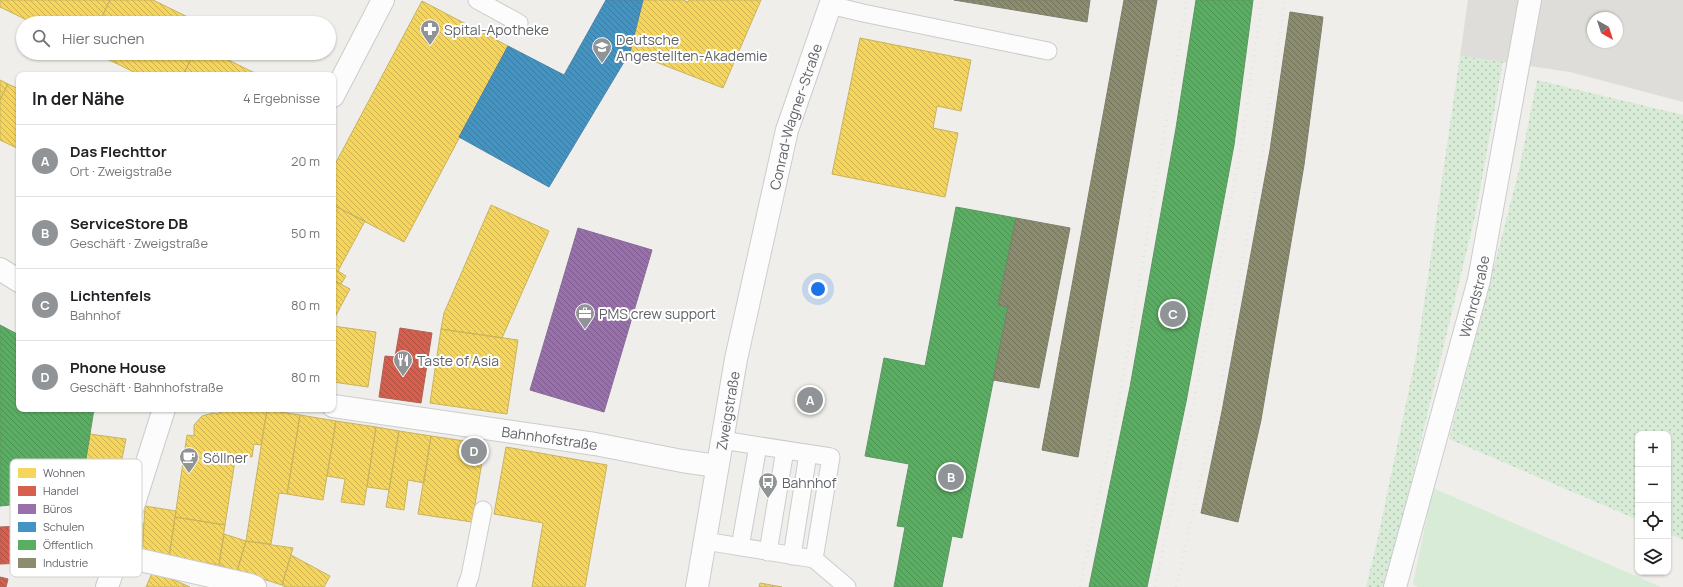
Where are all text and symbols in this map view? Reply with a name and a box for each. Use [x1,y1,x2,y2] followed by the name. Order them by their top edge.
[1587,12,1623,48] north arrow
[16,16,336,60] search box
[419,18,441,46] pharmacy icon: Spital-Apotheke
[444,20,549,39] place label: Spital-Apotheke
[30,27,52,49] icon: search
[62,28,144,49] text: Hier suchen
[616,30,767,65] place label: Deutsche Angestellten-Akademie
[591,36,613,64] school or university icon: Deutsche Angestellten-Akademie
[764,41,826,192] street label: Conrad-Wagner-Straße
[32,87,125,110] text: In der Nähe
[243,89,320,107] text: 4 Ergebnisse
[70,141,167,162] text: Das Flechttor
[41,152,49,170] text: A
[291,152,320,170] text: 20 m
[70,162,172,180] text: Ort · Zweigstraße
[70,213,188,234] text: ServiceStore DB
[41,224,49,242] text: B
[291,224,320,242] text: 50 m
[70,234,208,252] text: Geschäft · Zweigstraße
[1454,254,1493,340] street label: Wöhrdstraße
[808,279,828,299] your location
[70,285,151,306] text: Lichtenfels
[40,296,50,314] text: C
[291,296,320,314] text: 80 m
[1160,299,1186,329] pin: C
[574,302,596,330] office icon: PMS crew support
[599,304,716,323] place label: PMS crew support
[70,306,121,324] text: Bahnhof
[392,349,414,377] restaurant icon: Taste of Asia
[417,351,499,370] place label: Taste of Asia
[70,357,166,378] text: Phone House
[40,368,50,386] text: D
[291,368,320,386] text: 80 m
[711,369,743,452] street label: Zweigstraße
[70,378,223,396] text: Geschäft · Bahnhofstraße
[797,385,823,415] pin: A
[501,421,599,454] street label: Bahnhofstraße
[1635,431,1671,575] map controls
[1635,431,1671,467] button: +
[461,436,487,466] pin: D
[178,446,200,474] cafe icon: Söllner
[203,448,248,467] place label: Söllner
[10,459,142,577] legend
[938,462,964,492] pin: B
[43,465,85,480] text: Wohnen
[1635,467,1671,503] button: −
[757,471,779,499] bus stop icon: Bahnhof
[782,473,837,492] place label: Bahnhof
[43,483,79,498] text: Handel
[43,501,73,516] text: Büros
[1635,503,1671,539] button: locate
[43,519,84,534] text: Schulen
[43,537,93,552] text: Öffentlich
[1635,539,1671,575] button: layers
[43,555,89,570] text: Industrie

